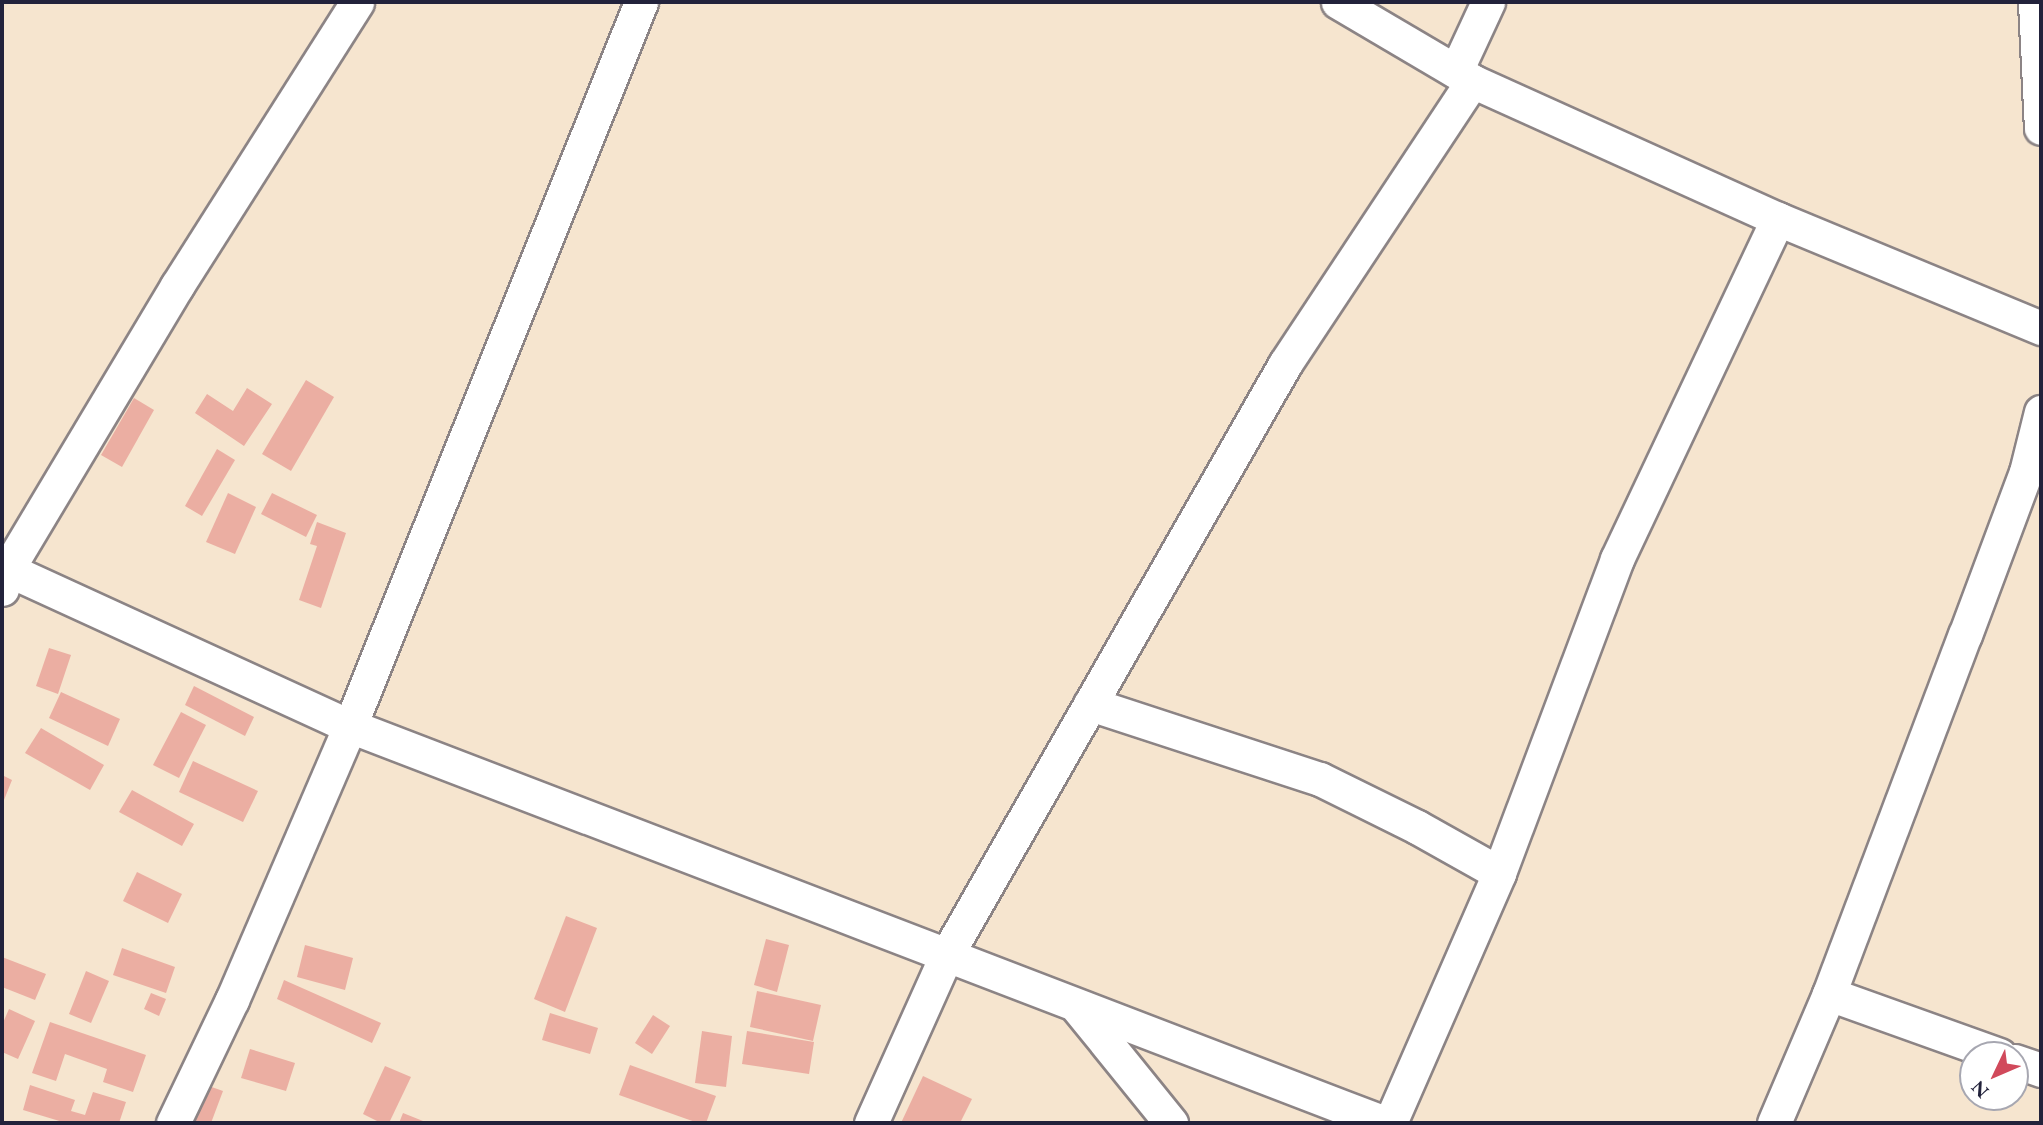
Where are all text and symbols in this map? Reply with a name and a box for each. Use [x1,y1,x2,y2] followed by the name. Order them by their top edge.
[1959,1041,2029,1111] north arrow
[1966,1075,1994,1104] text: N

